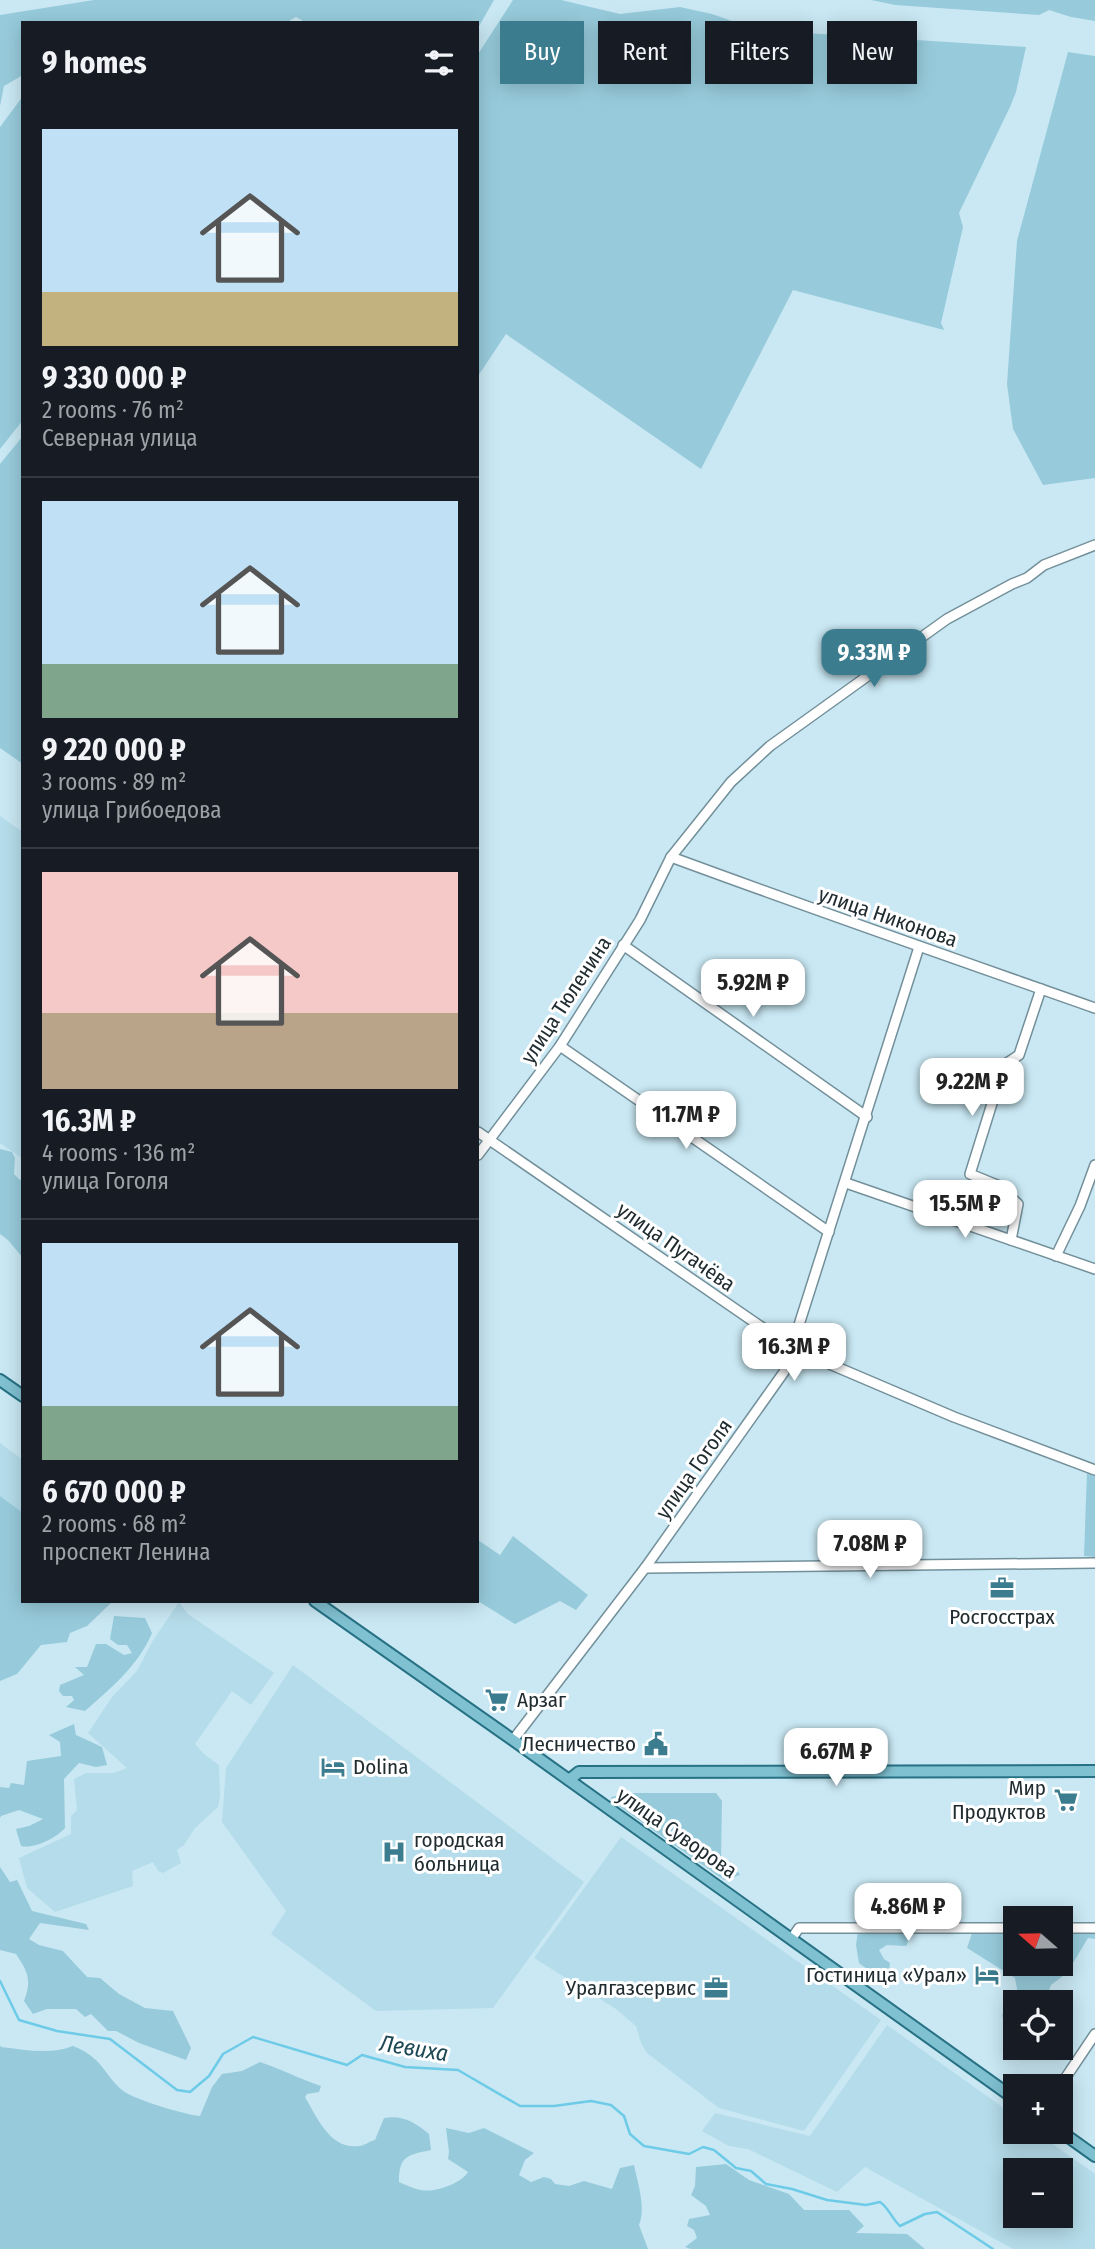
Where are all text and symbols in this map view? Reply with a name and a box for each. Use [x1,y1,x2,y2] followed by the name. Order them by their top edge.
[500,21,584,84] chip: Buy
[598,21,691,84] chip: Rent
[705,21,813,84] chip: Filters
[827,21,917,84] chip: New
[420,44,458,82] icon: filters
[42,45,147,81] text: 9 homes
[187,175,313,301] icon: home
[42,360,186,396] text: 9 330 000 ₽
[42,396,184,424] text: 2 rooms · 76 m²
[42,424,198,452] text: Северная улица
[187,547,313,673] icon: home
[809,630,939,689] pin: 9.33M ₽
[837,638,911,666] text: 9.33M ₽
[42,732,186,768] text: 9 220 000 ₽
[42,768,186,796] text: 3 rooms · 89 m²
[42,796,222,824] text: улица Грибоедова
[815,881,961,953] street label: улица Никонова
[187,918,313,1044] icon: home
[515,932,617,1068] street label: улица Тюленина
[688,960,818,1019] pin: 5.92M ₽
[717,968,789,996] text: 5.92M ₽
[907,1058,1037,1118] pin: 9.22M ₽
[936,1067,1008,1095] text: 9.22M ₽
[621,1092,751,1151] pin: 11.7M ₽
[652,1100,720,1128] text: 11.7M ₽
[42,1103,136,1139] text: 16.3M ₽
[42,1139,195,1167] text: 4 rooms · 136 m²
[42,1167,169,1195] text: улица Гоголя
[900,1180,1030,1240] pin: 15.5M ₽
[929,1189,1001,1217] text: 15.5M ₽
[612,1197,740,1297] street label: улица Пугачёва
[187,1289,313,1415] icon: home
[729,1324,859,1383] pin: 16.3M ₽
[758,1332,830,1360] text: 16.3M ₽
[650,1414,738,1524] street label: улица Гоголя
[42,1474,186,1510] text: 6 670 000 ₽
[42,1510,187,1538] text: 2 rooms · 68 m²
[805,1520,935,1580] pin: 7.08M ₽
[833,1529,907,1557] text: 7.08M ₽
[42,1538,210,1566] text: проспект Ленина
[988,1574,1016,1602] office icon: Росгосстрах
[949,1604,1056,1630] place label: Росгосстрах
[483,1686,511,1714] supermarket icon: Арзаг
[517,1687,567,1713] place label: Арзаг
[771,1728,901,1788] pin: 6.67M ₽
[642,1730,670,1758] public building icon: Лесничество
[522,1731,636,1757] place label: Лесничество
[800,1737,872,1765] text: 6.67M ₽
[319,1753,347,1781] hotel icon: Dolina
[353,1754,408,1780] place label: Dolina
[952,1775,1046,1825] place label: Мир Продуктов
[612,1782,742,1884] street label: улица Суворова
[1052,1786,1080,1814] supermarket icon: Мир Продуктов
[414,1827,504,1877] place label: городская больница
[380,1838,408,1866] hospital icon: городская больница
[843,1884,973,1943] pin: 4.86M ₽
[870,1892,946,1920] text: 4.86M ₽
[1003,1906,1073,1976] north arrow
[1003,1906,1073,2228] map controls
[973,1961,1001,1989] hotel icon: Гостиница «Урал»
[806,1962,967,1988] place label: Гостиница «Урал»
[702,1974,730,2002] office icon: Уралгазсервис
[565,1975,696,2001] place label: Уралгазсервис
[1003,1990,1073,2060] button: locate
[377,2029,450,2067] water label: Левиха
[1003,2074,1073,2144] button: +
[1003,2158,1073,2228] button: −

